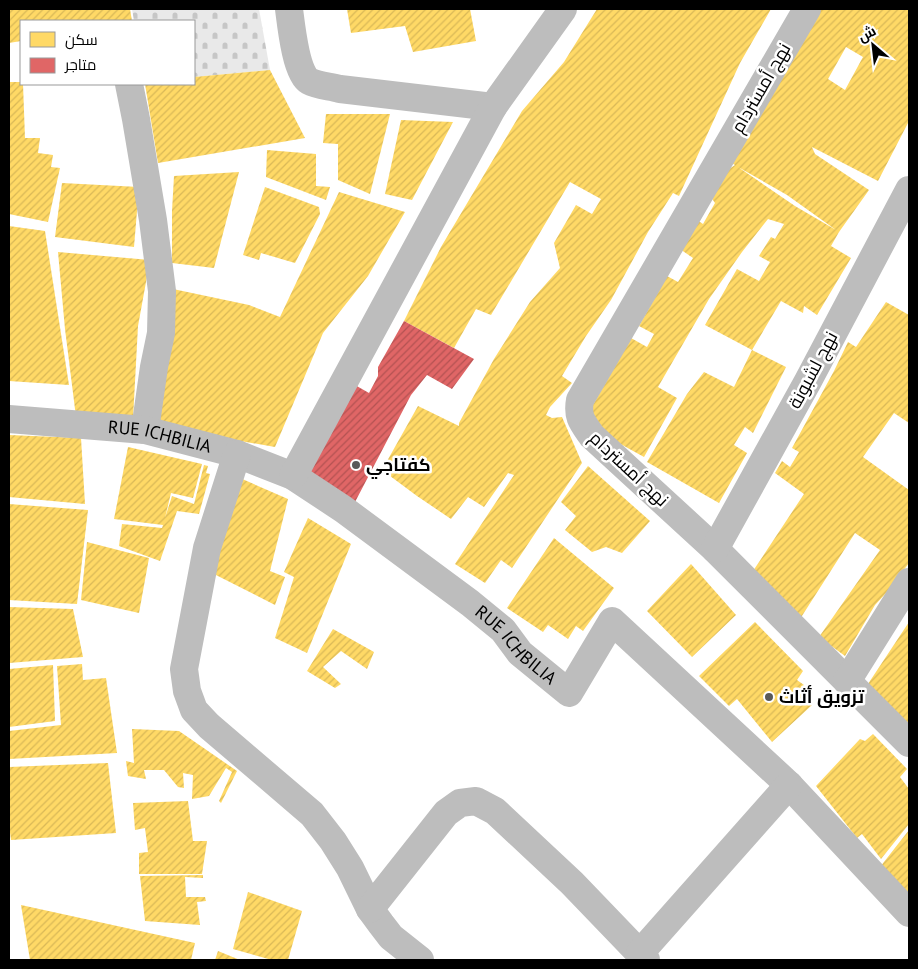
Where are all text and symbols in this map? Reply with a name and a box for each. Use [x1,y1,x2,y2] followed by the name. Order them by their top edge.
[20,20,195,85] legend
[848,20,898,70] north arrow
[855,21,879,46] text: ش
[65,30,98,50] text: سكن
[726,39,796,137] street label: نهج أمستردام
[64,55,96,74] text: متاجر
[783,327,843,413] street label: نهج لشبونة
[107,415,215,458] street label: RUE ICHBILIA
[584,426,674,512] street label: نهج أمستردام
[366,453,431,480] place label: كفتاجي
[350,459,362,471] marker: كفتاجي
[471,600,562,690] street label: RUE ICHBILIA
[779,684,865,708] place label: تزويق أثاث
[763,691,775,703] marker: تزويق أثاث

